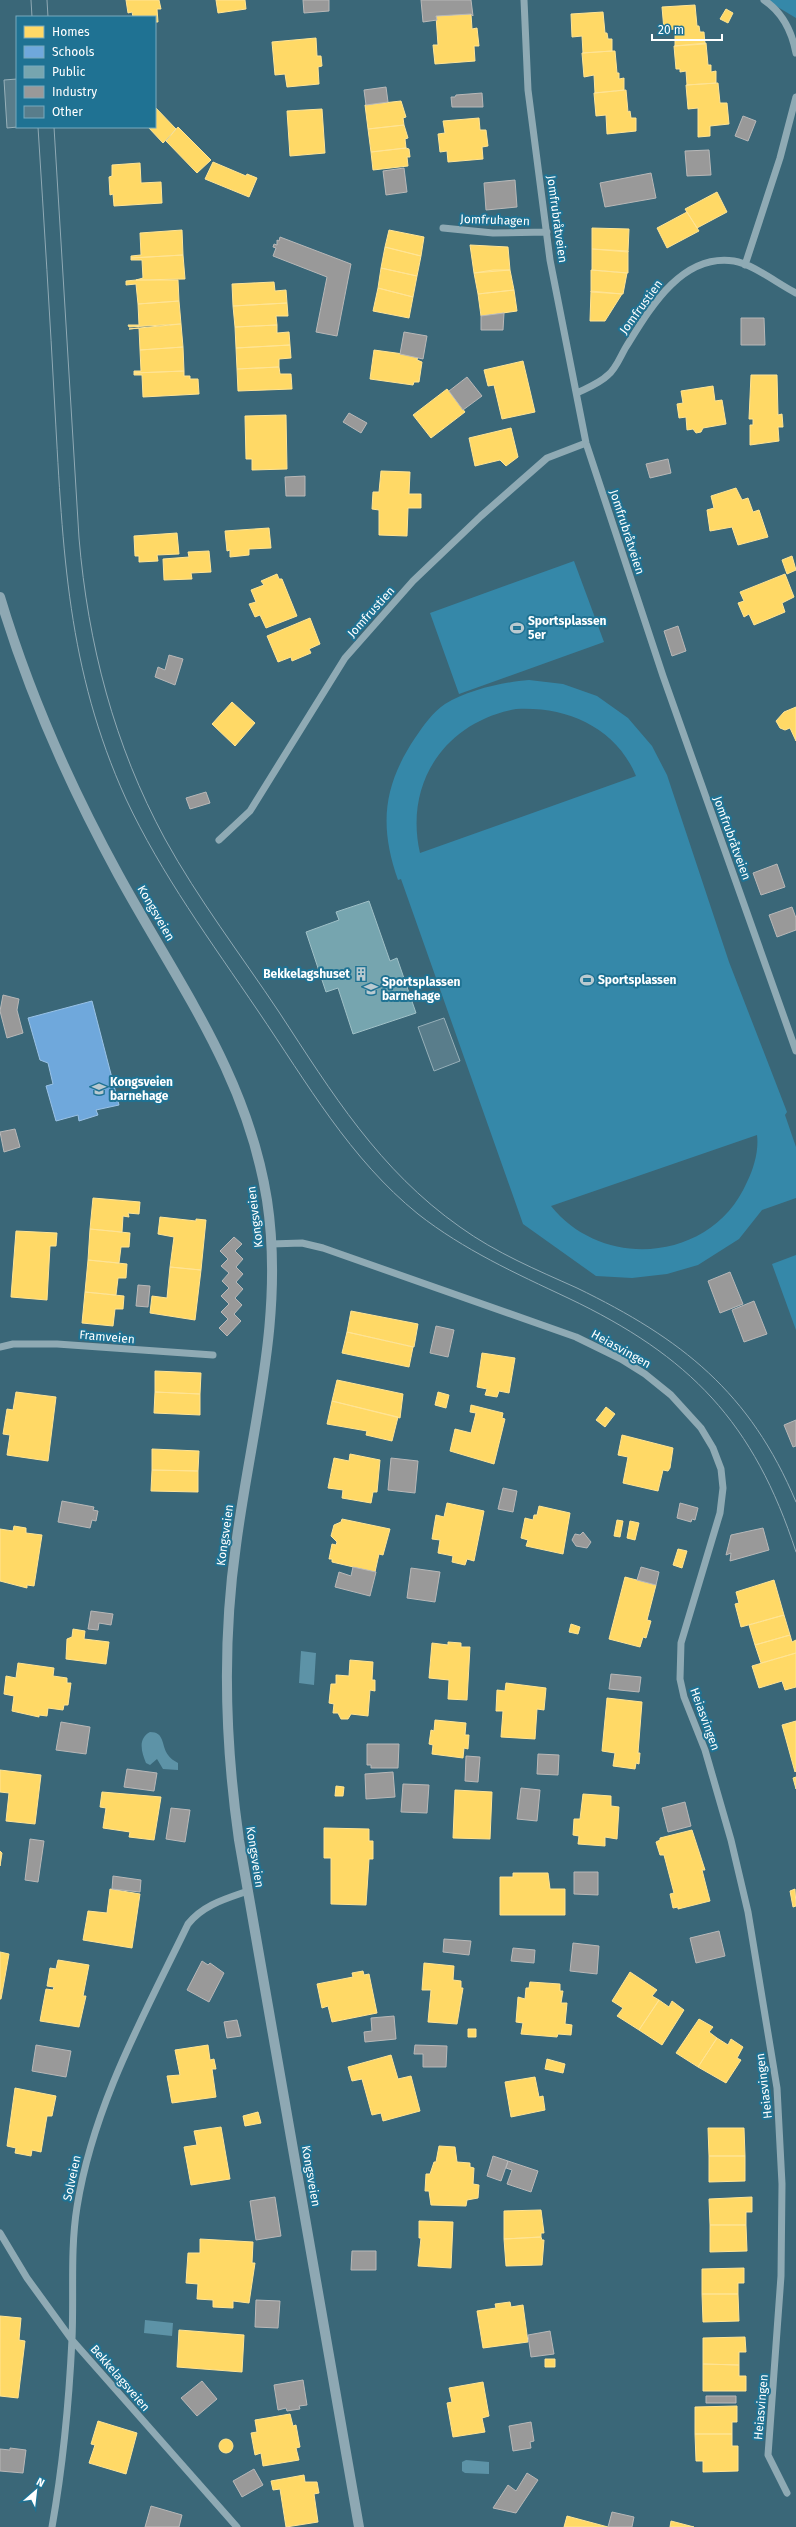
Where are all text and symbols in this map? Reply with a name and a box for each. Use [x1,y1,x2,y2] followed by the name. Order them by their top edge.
[16,16,156,128] legend
[652,16,722,42] scale bar
[658,23,684,37] text: 20 m
[52,25,90,39] text: Homes
[52,45,95,59] text: Schools
[52,65,86,79] text: Public
[52,85,97,99] text: Industry
[52,105,83,119] text: Other
[544,174,570,264] street label: Jomfrubråtveien
[460,212,530,228] street label: Jomfruhagen
[617,277,665,337] street label: Jomfrustien
[607,488,647,576] street label: Jomfrubråtveien
[345,584,397,640] street label: Jomfrustien
[528,614,607,642] place label: Sportsplassen 5er
[509,620,525,636] sports icon: Sportsplassen 5er
[710,794,754,882] street label: Jomfrubråtveien
[134,883,178,943] street label: Kongsveien
[353,966,369,982] building icon: Bekkelagshuset
[263,967,350,981] place label: Bekkelagshuset
[579,972,595,988] sports icon: Sportsplassen
[598,973,677,987] place label: Sportsplassen
[382,975,461,1003] place label: Sportsplassen barnehage
[363,981,379,997] school or university icon: Sportsplassen barnehage
[110,1075,173,1103] place label: Kongsveien barnehage
[91,1081,107,1097] school or university icon: Kongsveien barnehage
[244,1185,266,1249] street label: Kongsveien
[589,1327,653,1371] street label: Heiasvingen
[79,1328,135,1346] street label: Framveien
[214,1503,236,1567] street label: Kongsveien
[687,1686,723,1752] street label: Heiasvingen
[243,1825,267,1889] street label: Kongsveien
[753,2052,775,2120] street label: Heiasvingen
[299,2144,323,2208] street label: Kongsveien
[60,2154,84,2202] street label: Solveien
[87,2342,153,2414] street label: Bekkelagsveien
[751,2374,771,2440] street label: Heiasvingen
[16,2471,56,2511] north arrow
[34,2475,47,2490] text: N

